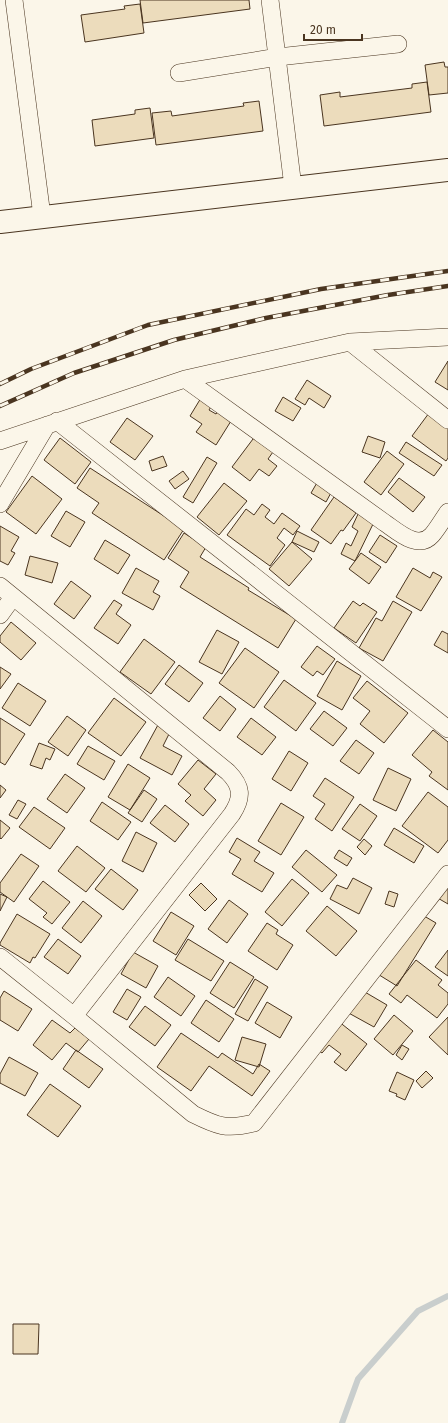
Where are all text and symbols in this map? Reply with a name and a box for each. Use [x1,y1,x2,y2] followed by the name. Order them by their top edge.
[304,16,362,42] scale bar
[310,23,336,37] text: 20 m

